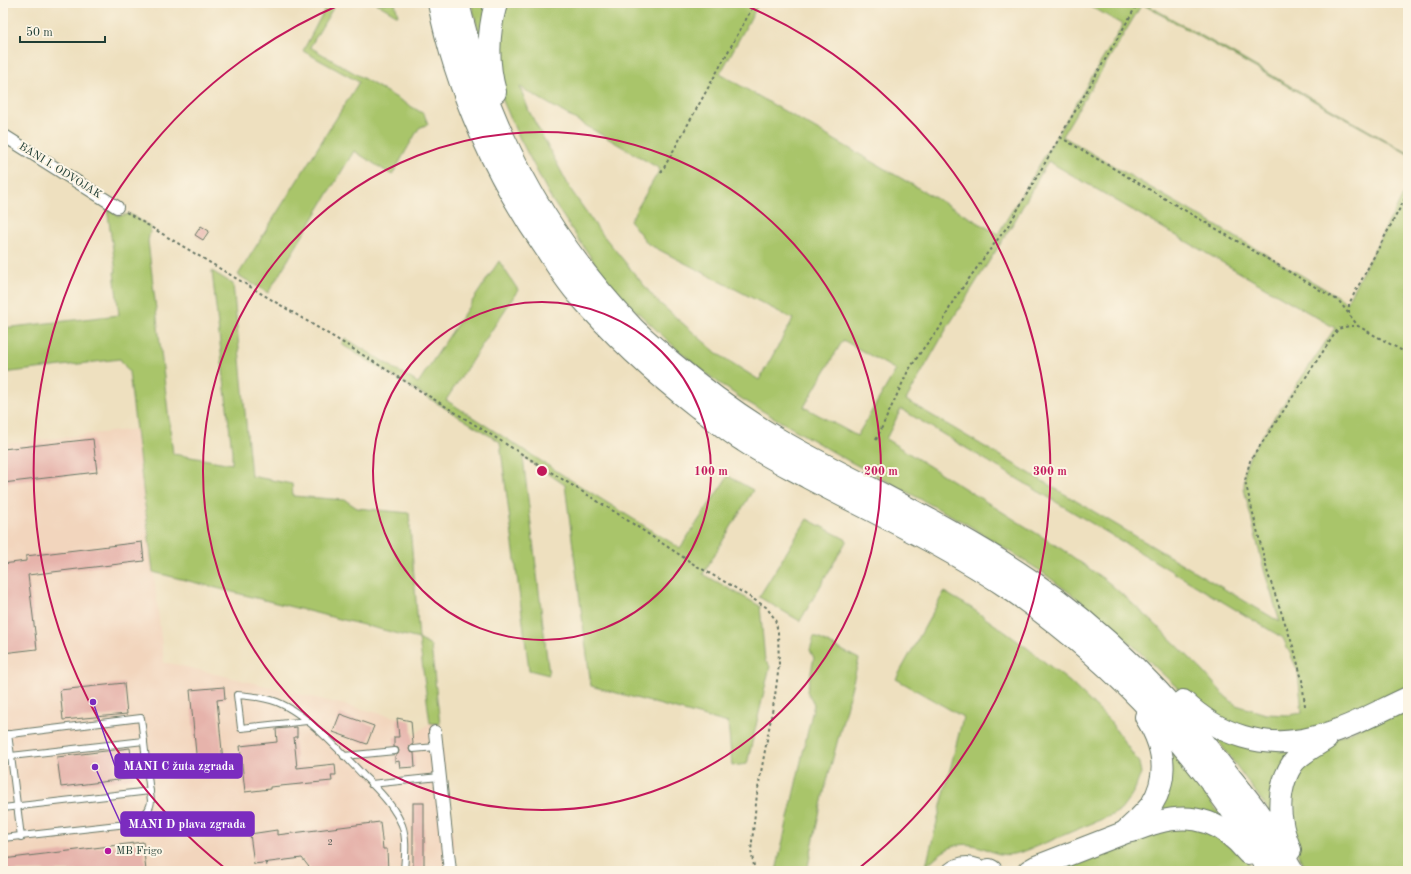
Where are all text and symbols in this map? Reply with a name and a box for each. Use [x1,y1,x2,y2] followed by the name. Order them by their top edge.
[20,18,105,44] scale bar
[26,26,53,39] text: 50 m
[17,141,103,201] street label: BANI I. ODVOJAK
[535,464,549,478] centre of rings
[694,466,728,478] text: 100 m
[864,466,898,478] text: 200 m
[1033,466,1067,478] text: 300 m
[115,754,242,778] callout: MANI C žuta zgrada
[124,761,234,773] text: MANI C žuta zgrada
[121,812,254,836] callout: MANI D plava zgrada
[128,819,246,831] text: MANI D plava zgrada
[327,838,333,847] house number: 2
[103,846,113,856] marker: MB Frigo
[116,846,162,857] place label: MB Frigo

